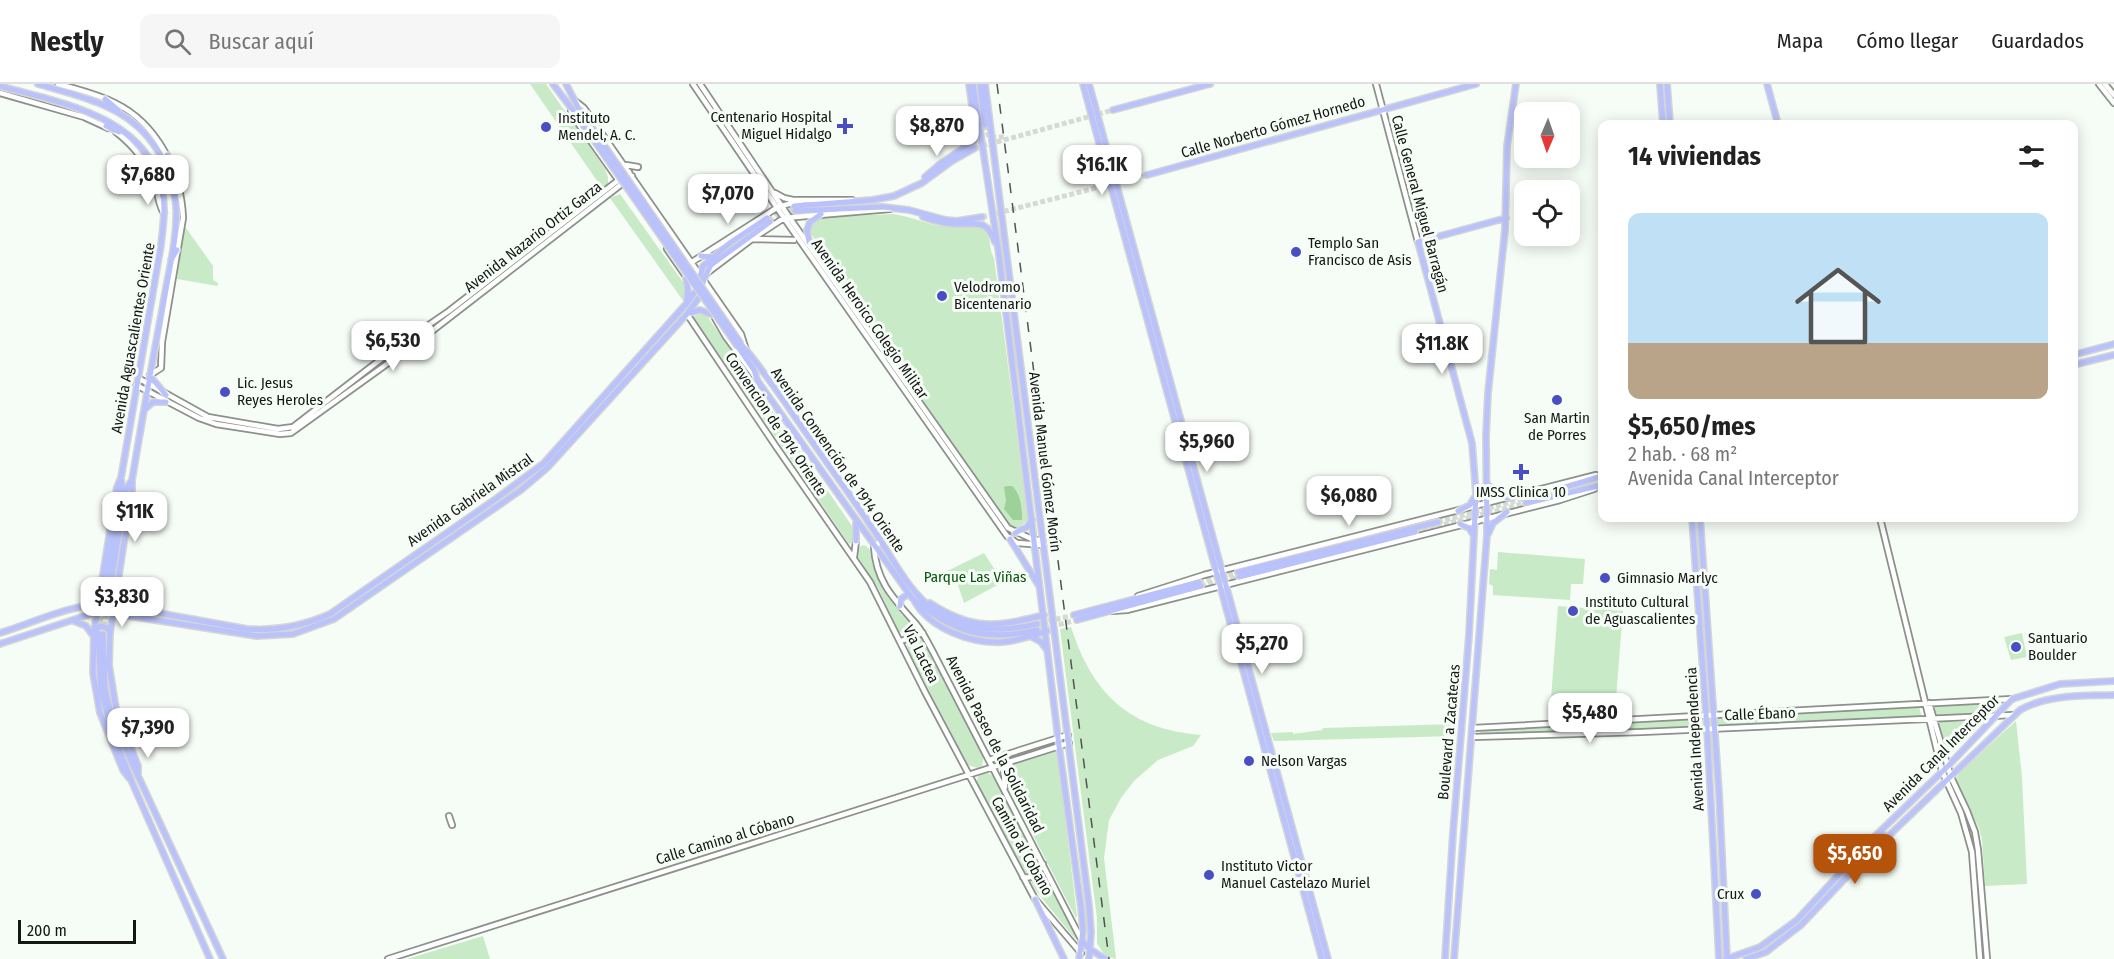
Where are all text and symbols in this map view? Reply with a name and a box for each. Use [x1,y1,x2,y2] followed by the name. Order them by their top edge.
[140,14,560,68] search box
[30,25,104,58] text: Nestly
[161,25,194,58] icon: search
[209,28,314,55] text: Buscar aquí
[1777,28,1823,54] text: Mapa
[1856,28,1958,54] text: Cómo llegar
[1991,28,2084,54] text: Guardados
[1179,92,1367,162] street label: Calle Norberto Gómez Hornedo
[1514,102,1580,168] north arrow
[1514,102,1580,246] map controls
[888,106,986,157] pin: $8,870
[710,108,832,143] place label: Centenario Hospital Miguel Hidalgo
[558,109,636,144] place label: Instituto Mendel, A. C.
[910,113,964,137] text: $8,870
[1388,113,1452,295] street label: Calle General Miguel Barragán
[836,117,854,135] marker: Centenario Hospital Miguel Hidalgo
[539,120,553,134] marker: Instituto Mendel, A. C.
[2015,140,2048,173] icon: filters
[1628,141,1761,172] text: 14 viviendas
[1053,145,1151,196] pin: $16.1K
[1077,152,1127,176] text: $16.1K
[99,155,197,206] pin: $7,680
[121,162,175,186] text: $7,680
[679,174,777,225] pin: $7,070
[461,178,605,296] street label: Avenida Nazario Ortiz Garza
[1514,180,1580,246] button: locate
[702,181,754,205] text: $7,070
[1308,234,1412,269] place label: Templo San Francisco de Asis
[808,235,933,403] street label: Avenida Heroico Colegio Militar
[107,241,159,435] street label: Avenida Aguascalientes Oriente
[1289,245,1303,259] marker: Templo San Francisco de Asis
[1784,252,1892,360] icon: home
[954,278,1032,313] place label: Velodromo Bicentenario
[935,289,949,303] marker: Velodromo Bicentenario
[344,321,442,372] pin: $6,530
[1393,324,1491,375] pin: $11.8K
[365,328,421,352] text: $6,530
[1416,331,1468,355] text: $11.8K
[721,349,831,499] street label: Convencion de 1914 Oriente
[767,364,909,556] street label: Avenida Convención de 1914 Oriente
[1025,371,1065,553] street label: Avenida Manuel Gómez Morín
[237,374,323,409] place label: Lic. Jesus Reyes Heroles
[218,385,232,399] marker: Lic. Jesus Reyes Heroles
[1550,393,1564,407] marker: San Martin de Porres
[1524,409,1590,444] place label: San Martin de Porres
[1628,411,1756,442] text: $5,650/mes
[1158,422,1256,473] pin: $5,960
[1179,429,1235,453] text: $5,960
[1628,442,1737,466] text: 2 hab. · 68 m²
[404,450,536,550] street label: Avenida Gabriela Mistral
[1512,463,1530,481] marker: IMSS Clinica 10
[1628,466,1839,490] text: Avenida Canal Interceptor
[1300,476,1398,527] pin: $6,080
[1320,483,1378,507] text: $6,080
[1476,483,1566,501] place label: IMSS Clinica 10
[99,492,171,543] pin: $11K
[116,499,154,523] text: $11K
[924,568,1026,586] park label: Parque Las Viñas
[1617,569,1718,587] place label: Gimnasio Marlyc
[1598,571,1612,585] marker: Gimnasio Marlyc
[73,577,171,628] pin: $3,830
[95,584,149,608] text: $3,830
[1585,593,1695,628] place label: Instituto Cultural de Aguascalientes
[1566,604,1580,618] marker: Instituto Cultural de Aguascalientes
[899,622,943,686] street label: Vía Lactea
[1213,624,1311,675] pin: $5,270
[2028,629,2088,664] place label: Santuario Boulder
[1236,631,1288,655] text: $5,270
[2009,640,2023,654] marker: Santuario Boulder
[942,652,1048,836] street label: Avenida Paseo de la Solidaridad
[1434,663,1464,801] street label: Boulevard a Zacatecas
[1682,667,1708,811] street label: Avenida Independencia
[1879,690,2004,815] street label: Avenida Canal Interceptor
[1541,693,1639,744] pin: $5,480
[1562,700,1618,724] text: $5,480
[1724,704,1796,724] street label: Calle Ébano
[99,708,197,759] pin: $7,390
[121,715,175,739] text: $7,390
[1261,752,1347,770] place label: Nelson Vargas
[1242,754,1256,768] marker: Nelson Vargas
[987,793,1057,899] street label: Camino al Cobano
[654,809,796,869] street label: Calle Camino al Cóbano
[1806,834,1904,885] pin: $5,650
[1827,841,1883,865] text: $5,650
[1221,857,1370,892] place label: Instituto Victor Manuel Castelazo Muriel
[1202,868,1216,882] marker: Instituto Victor Manuel Castelazo Muriel
[1717,885,1744,903] place label: Crux
[1749,887,1763,901] marker: Crux
[18,917,136,944] scale bar
[27,921,67,940] text: 200 m

